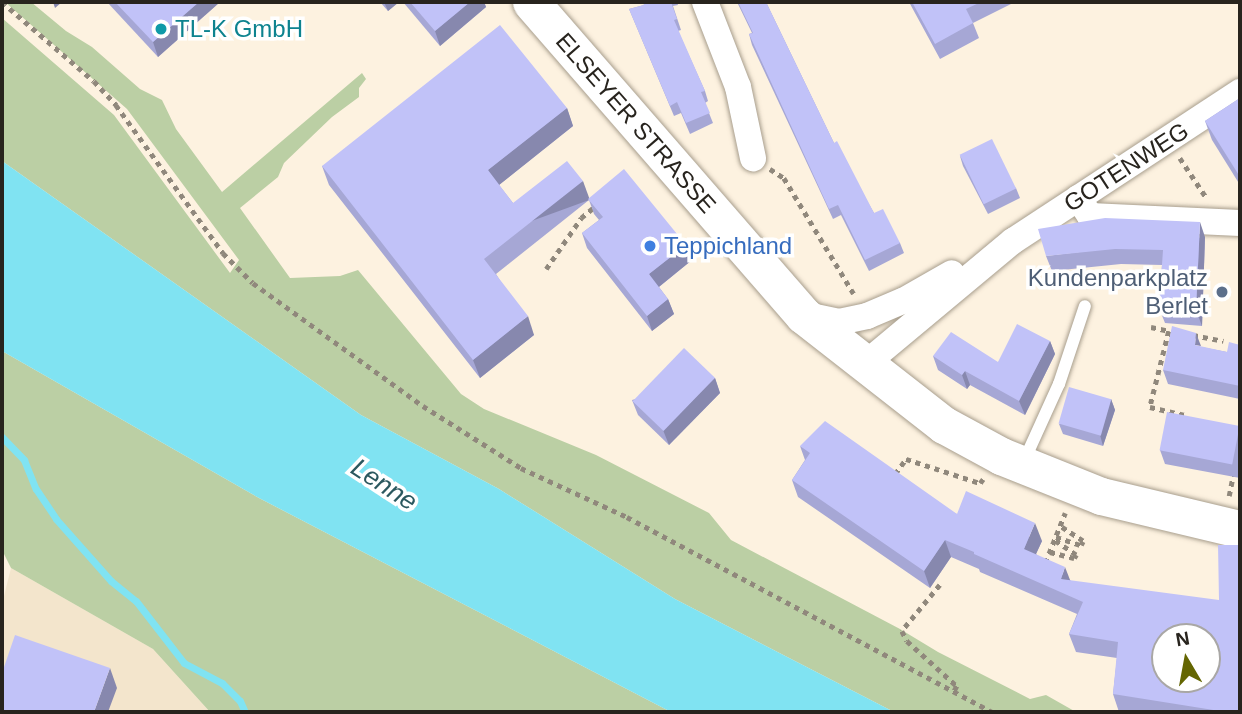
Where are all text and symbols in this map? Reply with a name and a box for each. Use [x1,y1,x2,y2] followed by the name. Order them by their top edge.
[175,15,303,43] place label: TL-K GmbH
[153,21,169,37] marker: TL-K GmbH
[550,27,722,219] street label: ELSEYER STRASSE
[1058,116,1194,218] street label: GOTENWEG
[664,232,792,260] place label: Teppichland
[642,238,658,254] marker: Teppichland
[1028,264,1208,320] place label: Kundenparkplatz Berlet
[1214,284,1230,300] marker: Kundenparkplatz Berlet
[345,452,423,518] water label: Lenne
[1151,623,1221,693] north arrow
[1174,627,1191,650] text: N

